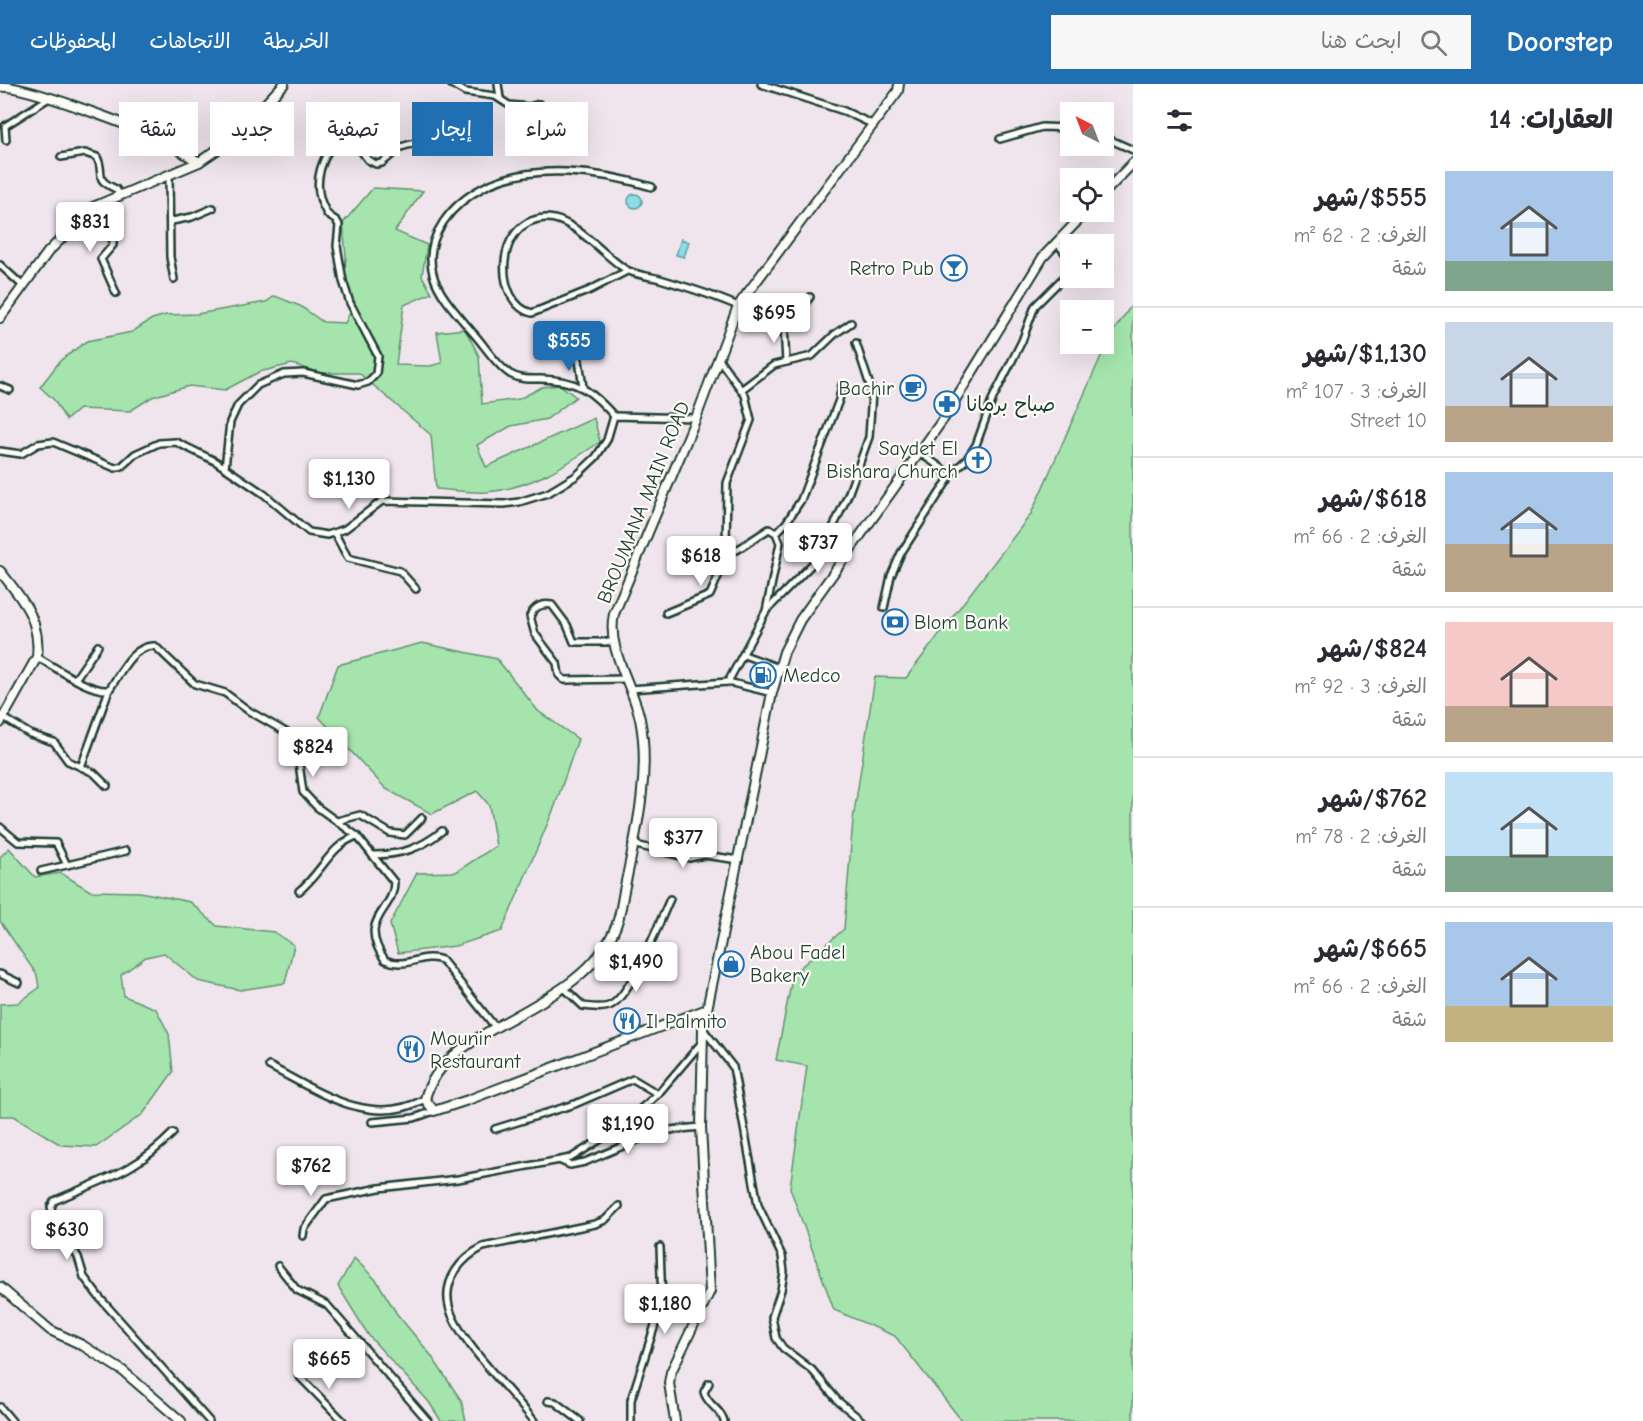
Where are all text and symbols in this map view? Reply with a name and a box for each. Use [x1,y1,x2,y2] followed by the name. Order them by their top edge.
[1051,15,1471,69] search box
[1417,26,1450,59] icon: search
[1507,26,1613,58] text: Doorstep
[1321,28,1402,54] text: ابحث هنا
[30,29,116,53] text: المحفوظات
[149,29,231,53] text: الاتجاهات
[264,29,329,53] text: الخريطة
[119,102,198,156] chip: شقة
[210,102,294,156] chip: جديد
[306,102,400,156] chip: تصفية
[412,102,493,156] chip: إيجار
[505,102,588,156] chip: شراء
[1060,102,1114,156] north arrow
[1060,102,1114,354] map controls
[1163,104,1196,137] icon: filters
[1489,105,1613,135] text: العقارات: 14
[1060,168,1114,222] button: locate
[1315,183,1427,213] text: $555/شهر
[1493,195,1565,267] icon: home
[54,202,126,253] pin: $831
[70,210,110,233] text: $831
[1294,224,1427,247] text: الغرف: 2 · 62 m²
[1060,234,1114,288] button: +
[939,253,969,283] bar icon: Retro Pub
[850,257,934,280] place label: Retro Pub
[1392,257,1427,280] text: شقة
[738,293,810,344] pin: $695
[1060,300,1114,354] button: −
[752,301,796,324] text: $695
[533,321,605,372] pin: $555
[547,329,591,352] text: $555
[1304,339,1427,369] text: $1,130/شهر
[1493,346,1565,418] icon: home
[898,373,928,403] cafe icon: Bachir
[838,377,894,400] place label: Bachir
[1286,380,1427,403] text: الغرف: 3 · 107 m²
[932,389,962,419] pharmacy icon: صباح برمانا
[966,393,1055,418] place label: صباح برمانا
[592,398,695,607] street label: BROUMANA MAIN ROAD
[1350,409,1427,432] text: Street 10
[826,437,958,483] place label: Saydet El Bishara Church
[963,445,993,475] church icon: Saydet El Bishara Church
[300,459,398,510] pin: $1,130
[323,467,375,490] text: $1,130
[1320,484,1427,514] text: $618/شهر
[1493,496,1565,568] icon: home
[782,523,854,574] pin: $737
[1293,525,1427,548] text: الغرف: 2 · 66 m²
[798,531,838,554] text: $737
[665,536,737,587] pin: $618
[681,544,721,567] text: $618
[1392,558,1427,581] text: شقة
[880,607,910,637] bank icon: Blom Bank
[914,611,1008,634] place label: Blom Bank
[1319,634,1427,664] text: $824/شهر
[1493,646,1565,718] icon: home
[748,660,778,690] fuel station icon: Medco
[783,664,841,687] place label: Medco
[1294,675,1427,698] text: الغرف: 3 · 92 m²
[1392,708,1427,731] text: شقة
[277,727,349,778] pin: $824
[292,735,334,758] text: $824
[1320,784,1427,814] text: $762/شهر
[1493,796,1565,868] icon: home
[647,818,719,869] pin: $377
[1295,825,1427,848] text: الغرف: 2 · 78 m²
[663,826,703,849] text: $377
[1392,858,1427,881] text: شقة
[1316,934,1427,964] text: $665/شهر
[750,941,846,987] place label: Abou Fadel Bakery
[587,942,685,993] pin: $1,490
[1493,946,1565,1018] icon: home
[716,949,746,979] shop icon: Abou Fadel Bakery
[609,950,664,973] text: $1,490
[1293,975,1427,998] text: الغرف: 2 · 66 m²
[612,1006,642,1036] restaurant icon: Il Palmito
[1392,1008,1427,1031] text: شقة
[646,1010,727,1033] place label: Il Palmito
[430,1027,522,1073] place label: Mounir Restaurant
[396,1034,426,1064] restaurant icon: Mounir Restaurant
[579,1104,677,1155] pin: $1,190
[601,1112,655,1135] text: $1,190
[275,1146,347,1197] pin: $762
[291,1154,331,1177] text: $762
[31,1210,103,1261] pin: $630
[45,1218,89,1241] text: $630
[616,1284,714,1335] pin: $1,180
[638,1292,692,1315] text: $1,180
[293,1339,365,1390] pin: $665
[307,1347,351,1370] text: $665

